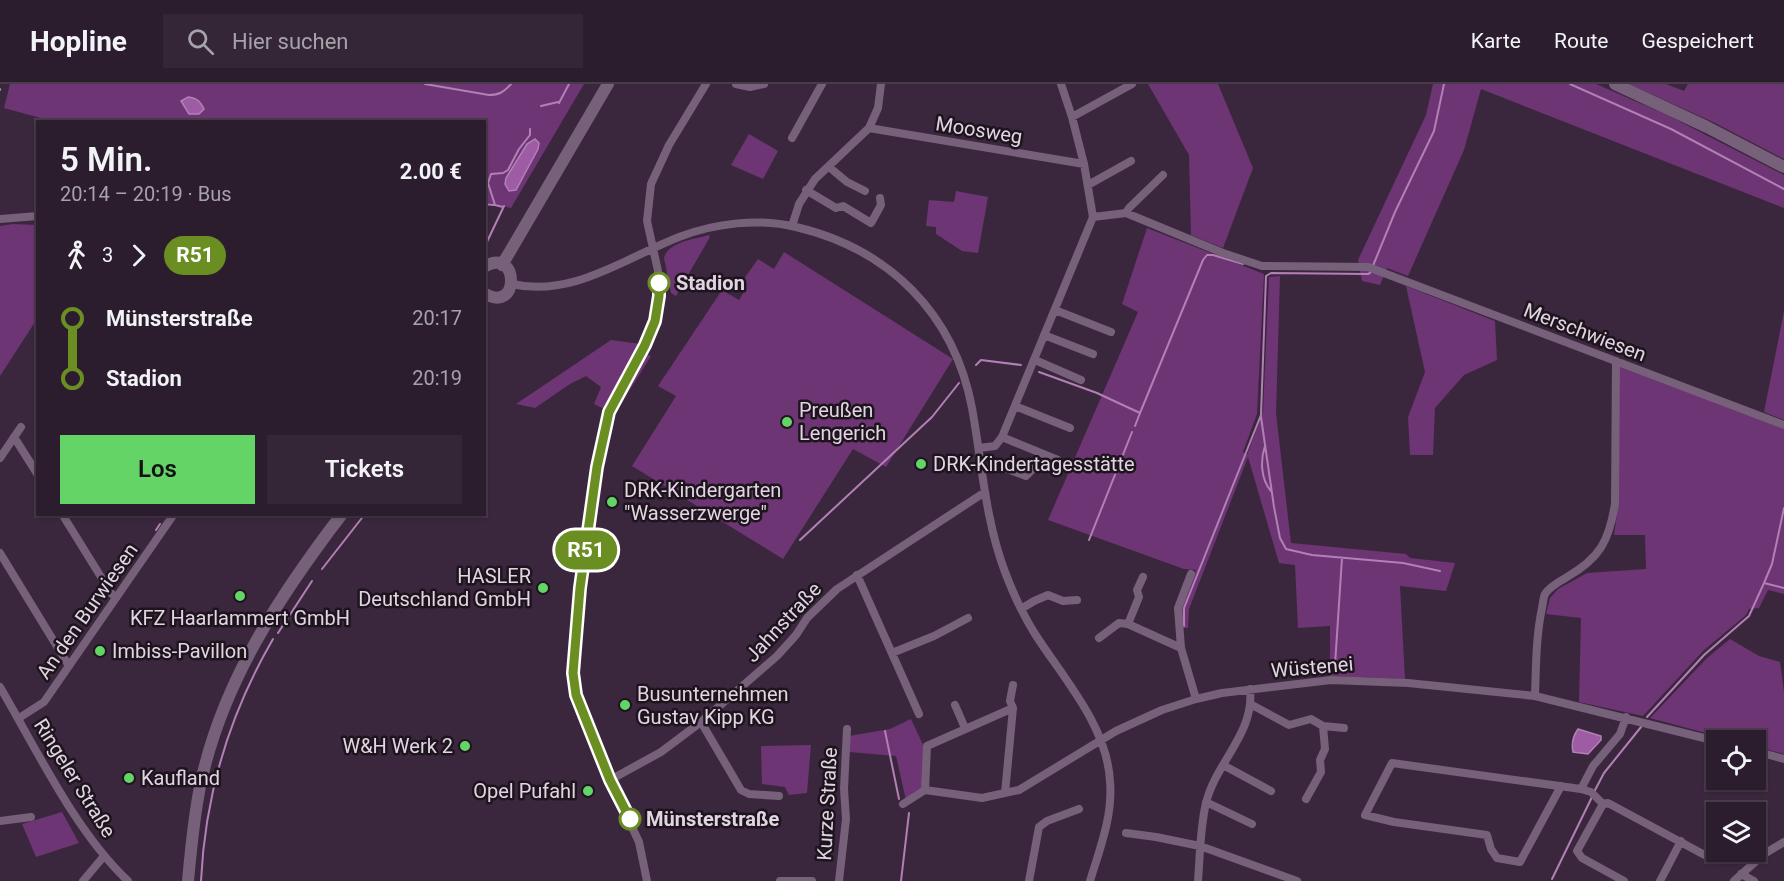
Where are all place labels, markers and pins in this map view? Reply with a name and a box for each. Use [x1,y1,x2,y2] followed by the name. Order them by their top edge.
[676,271,745,295] place label: Stadion
[648,272,670,294] marker: Stadion
[799,398,886,445] place label: Preußen Lengerich
[780,415,794,429] marker: Preußen Lengerich
[933,452,1135,476] place label: DRK-Kindertagesstätte
[914,457,928,471] marker: DRK-Kindertagesstätte
[624,478,781,525] place label: DRK-Kindergarten "Wasserzwerge"
[605,495,619,509] marker: DRK-Kindergarten "Wasserzwerge"
[358,564,531,611] place label: HASLER Deutschland GmbH
[536,581,550,595] marker: HASLER Deutschland GmbH
[233,589,247,603] marker: KFZ Haarlammert GmbH
[130,606,350,630] place label: KFZ Haarlammert GmbH
[112,639,247,663] place label: Imbiss-Pavillon
[93,644,107,658] marker: Imbiss-Pavillon
[637,682,789,729] place label: Busunternehmen Gustav Kipp KG
[618,698,632,712] marker: Busunternehmen Gustav Kipp KG
[342,734,453,758] place label: W&H Werk 2
[458,739,472,753] marker: W&H Werk 2
[141,766,220,790] place label: Kaufland
[122,771,136,785] marker: Kaufland
[473,779,576,803] place label: Opel Pufahl
[581,784,595,798] marker: Opel Pufahl
[646,807,779,831] place label: Münsterstraße
[619,808,641,830] marker: Münsterstraße

